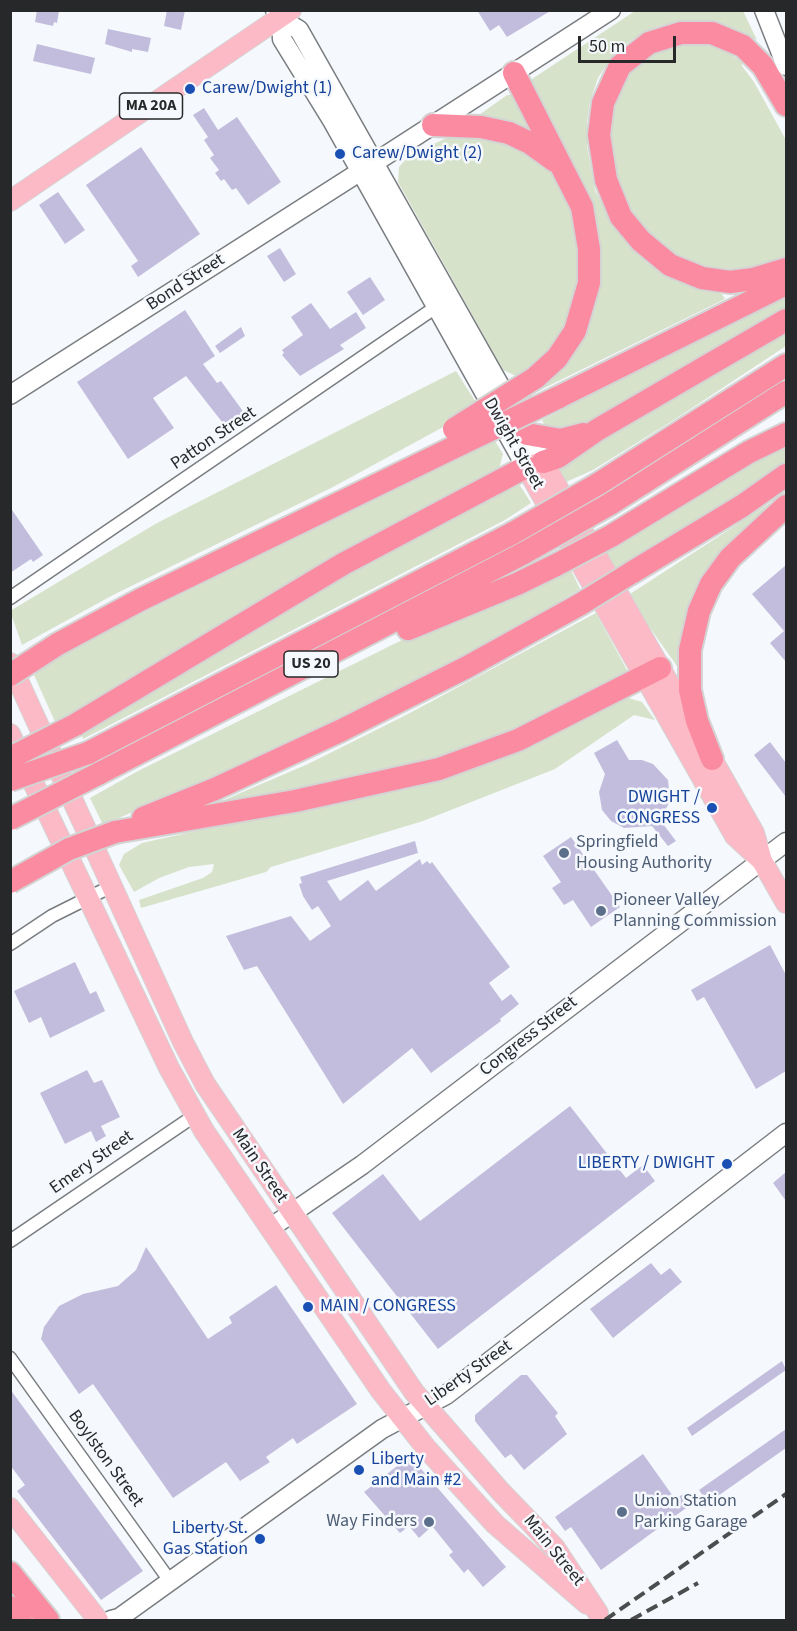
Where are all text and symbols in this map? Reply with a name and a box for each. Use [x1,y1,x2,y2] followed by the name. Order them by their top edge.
[581,24,678,62] scale bar
[589,34,625,59] text: 50 m
[202,78,332,100] place label: Carew/Dwight (1)
[183,82,197,96] marker: Carew/Dwight (1)
[120,93,182,119] road number: MA 20A
[352,143,482,165] place label: Carew/Dwight (2)
[333,147,347,161] marker: Carew/Dwight (2)
[143,250,229,316] street label: Bond Street
[478,394,548,494] street label: Dwight Street
[167,403,261,475] street label: Patton Street
[284,651,338,677] road number: US 20
[617,787,700,830] place label: DWIGHT / CONGRESS
[705,801,719,815] marker: DWIGHT / CONGRESS
[576,832,712,874] place label: Springfield Housing Authority
[557,846,571,860] marker: Springfield Housing Authority
[613,890,777,932] place label: Pioneer Valley Planning Commission
[594,904,608,918] marker: Pioneer Valley Planning Commission
[476,992,582,1082] street label: Congress Street
[226,1125,292,1207] street label: Main Street
[46,1126,138,1200] street label: Emery Street
[578,1153,715,1175] place label: LIBERTY / DWIGHT
[720,1157,734,1171] marker: LIBERTY / DWIGHT
[320,1296,456,1318] place label: MAIN / CONGRESS
[301,1300,315,1314] marker: MAIN / CONGRESS
[421,1336,517,1412] street label: Liberty Street
[63,1406,147,1512] street label: Boylston Street
[371,1449,461,1492] place label: Liberty and Main #2
[352,1463,366,1477] marker: Liberty and Main #2
[634,1491,747,1534] place label: Union Station Parking Garage
[615,1505,629,1519] marker: Union Station Parking Garage
[326,1511,417,1533] place label: Way Finders
[518,1511,588,1591] street label: Main Street
[422,1515,436,1529] marker: Way Finders
[163,1518,248,1561] place label: Liberty St. Gas Station
[253,1532,267,1546] marker: Liberty St. Gas Station

